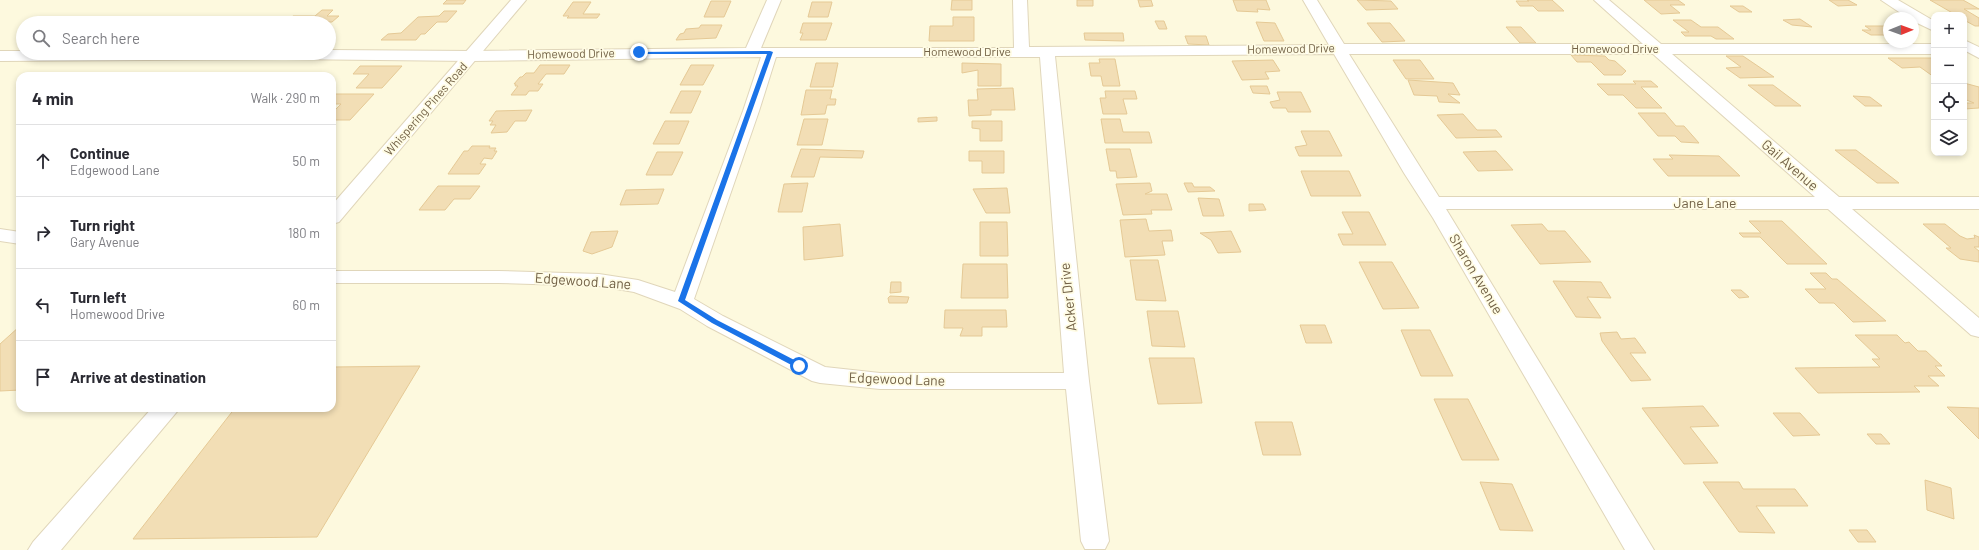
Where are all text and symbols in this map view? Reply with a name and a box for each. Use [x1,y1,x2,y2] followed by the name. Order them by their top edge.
[1883,12,1919,48] north arrow
[1931,12,1967,156] map controls
[1931,12,1967,48] button: +
[16,16,336,60] search box
[30,27,52,49] icon: search
[62,29,140,47] text: Search here
[1247,40,1335,56] street label: Homewood Drive
[1571,41,1659,55] street label: Homewood Drive
[630,43,648,61] route end
[923,44,1011,58] street label: Homewood Drive
[527,45,615,61] street label: Homewood Drive
[1931,48,1967,84] button: −
[381,59,470,158] street label: Whispering Pines Road
[1931,84,1967,120] button: locate
[32,88,74,108] text: 4 min
[251,90,320,106] text: Walk · 290 m
[1931,120,1967,156] button: layers
[1758,135,1822,194] street label: Gail Avenue
[70,144,130,162] text: Continue
[32,150,54,172] icon: ahead
[293,153,320,169] text: 50 m
[70,162,160,178] text: Edgewood Lane
[1674,194,1736,211] street label: Jane Lane
[70,216,135,234] text: Turn right
[32,222,54,244] icon: right
[288,225,320,241] text: 180 m
[1446,231,1507,317] street label: Sharon Avenue
[70,234,140,250] text: Gary Avenue
[1055,262,1080,332] street label: Acker Drive
[534,269,632,292] street label: Edgewood Lane
[70,288,126,306] text: Turn left
[32,294,54,316] icon: left
[293,297,320,313] text: 60 m
[70,306,165,322] text: Homewood Drive
[790,357,808,375] route start
[32,366,54,388] icon: arrive
[70,368,206,386] text: Arrive at destination
[849,368,946,389] street label: Edgewood Lane

